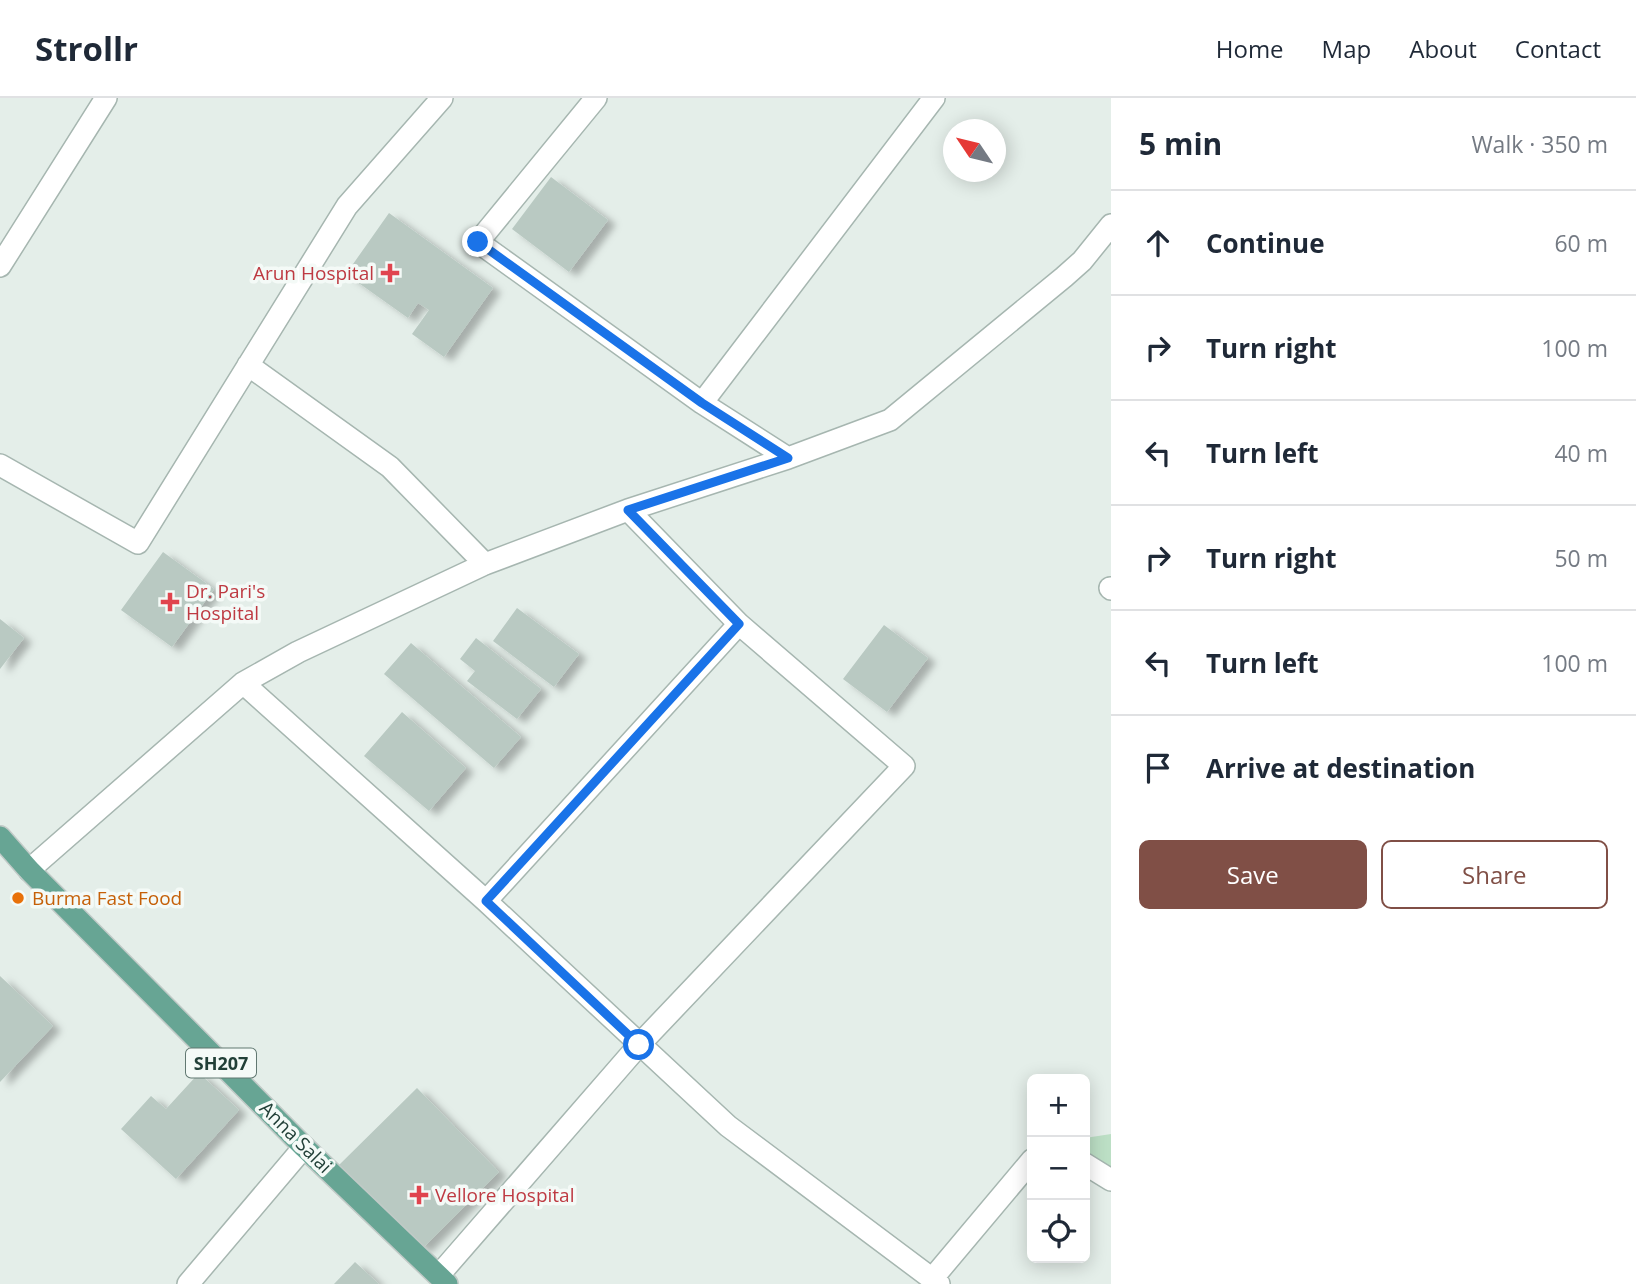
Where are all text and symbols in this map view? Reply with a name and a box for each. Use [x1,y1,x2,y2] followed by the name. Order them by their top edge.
[35,26,138,71] text: Strollr
[1216,32,1284,65] text: Home
[1322,32,1371,65] text: Map
[1409,32,1477,65] text: About
[1515,32,1601,65] text: Contact
[943,119,1006,182] north arrow
[1139,123,1222,164] text: 5 min
[1471,128,1608,160] text: Walk · 350 m
[1139,224,1177,262] icon: ahead
[1206,225,1325,261] text: Continue
[462,226,493,257] route end
[1554,227,1608,259] text: 60 m
[253,260,374,286] place label: Arun Hospital
[380,263,400,283] marker: Arun Hospital
[1139,329,1177,367] icon: right
[1206,330,1337,366] text: Turn right
[1541,332,1608,364] text: 100 m
[1139,434,1177,472] icon: left
[1206,435,1318,471] text: Turn left
[1554,437,1608,469] text: 40 m
[1139,539,1177,577] icon: right
[1206,540,1337,576] text: Turn right
[1554,542,1608,574] text: 50 m
[186,578,265,626] place label: Dr. Pari's Hospital
[160,592,180,612] marker: Dr. Pari's Hospital
[1139,644,1177,682] icon: left
[1206,645,1318,681] text: Turn left
[1541,647,1608,679] text: 100 m
[1139,749,1177,787] icon: arrive
[1206,750,1475,786] text: Arrive at destination
[1139,840,1367,909] button: Save
[1381,840,1608,909] button: Share
[32,885,182,911] place label: Burma Fast Food
[10,890,26,906] marker: Burma Fast Food
[623,1029,654,1060] route start
[186,1048,256,1078] road number: SH207
[1027,1074,1090,1263] map controls
[1027,1074,1090,1137] button: +
[254,1095,338,1179] street label: Anna Salai
[1027,1137,1090,1200] button: −
[435,1182,574,1208] place label: Vellore Hospital
[409,1185,429,1205] marker: Vellore Hospital
[1027,1200,1090,1263] button: locate

